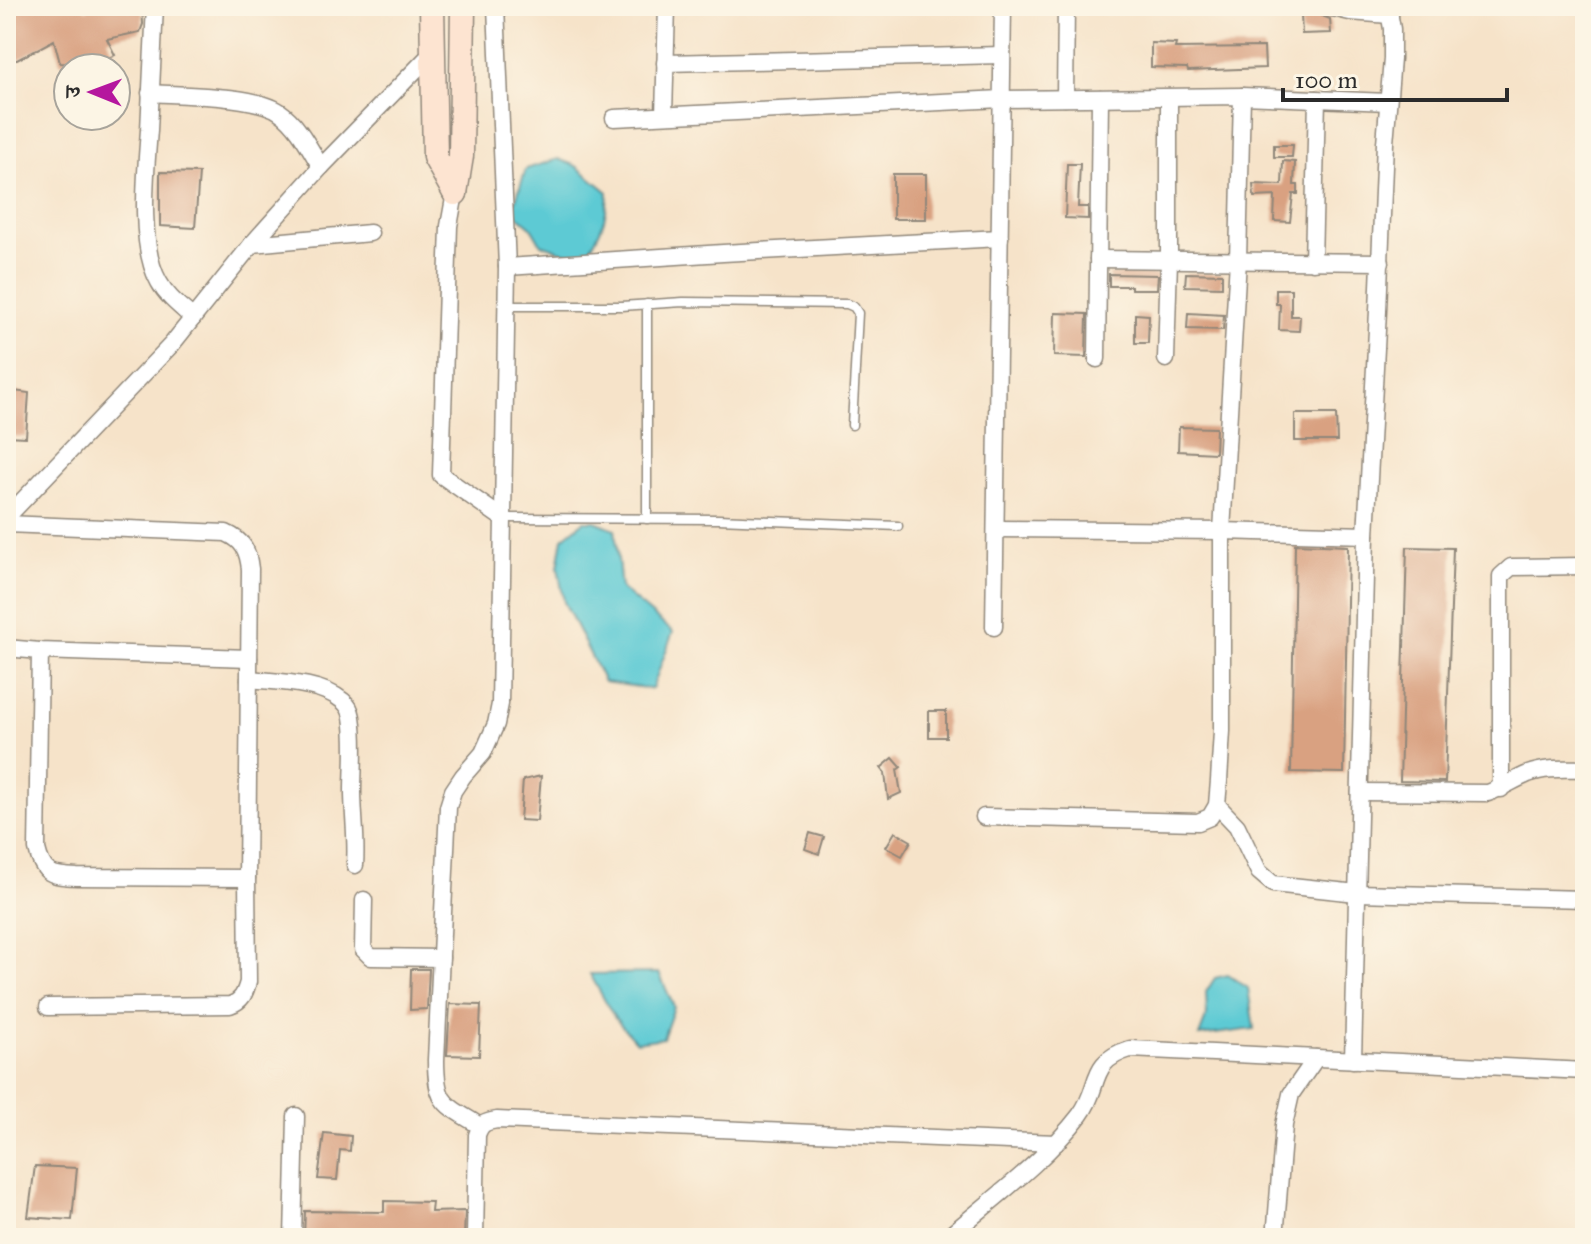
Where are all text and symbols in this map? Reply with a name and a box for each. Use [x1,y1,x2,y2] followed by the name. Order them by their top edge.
[52,52,132,132] north arrow
[1283,52,1507,102] scale bar
[1295,65,1358,95] text: 100 m
[59,84,86,99] text: उ

